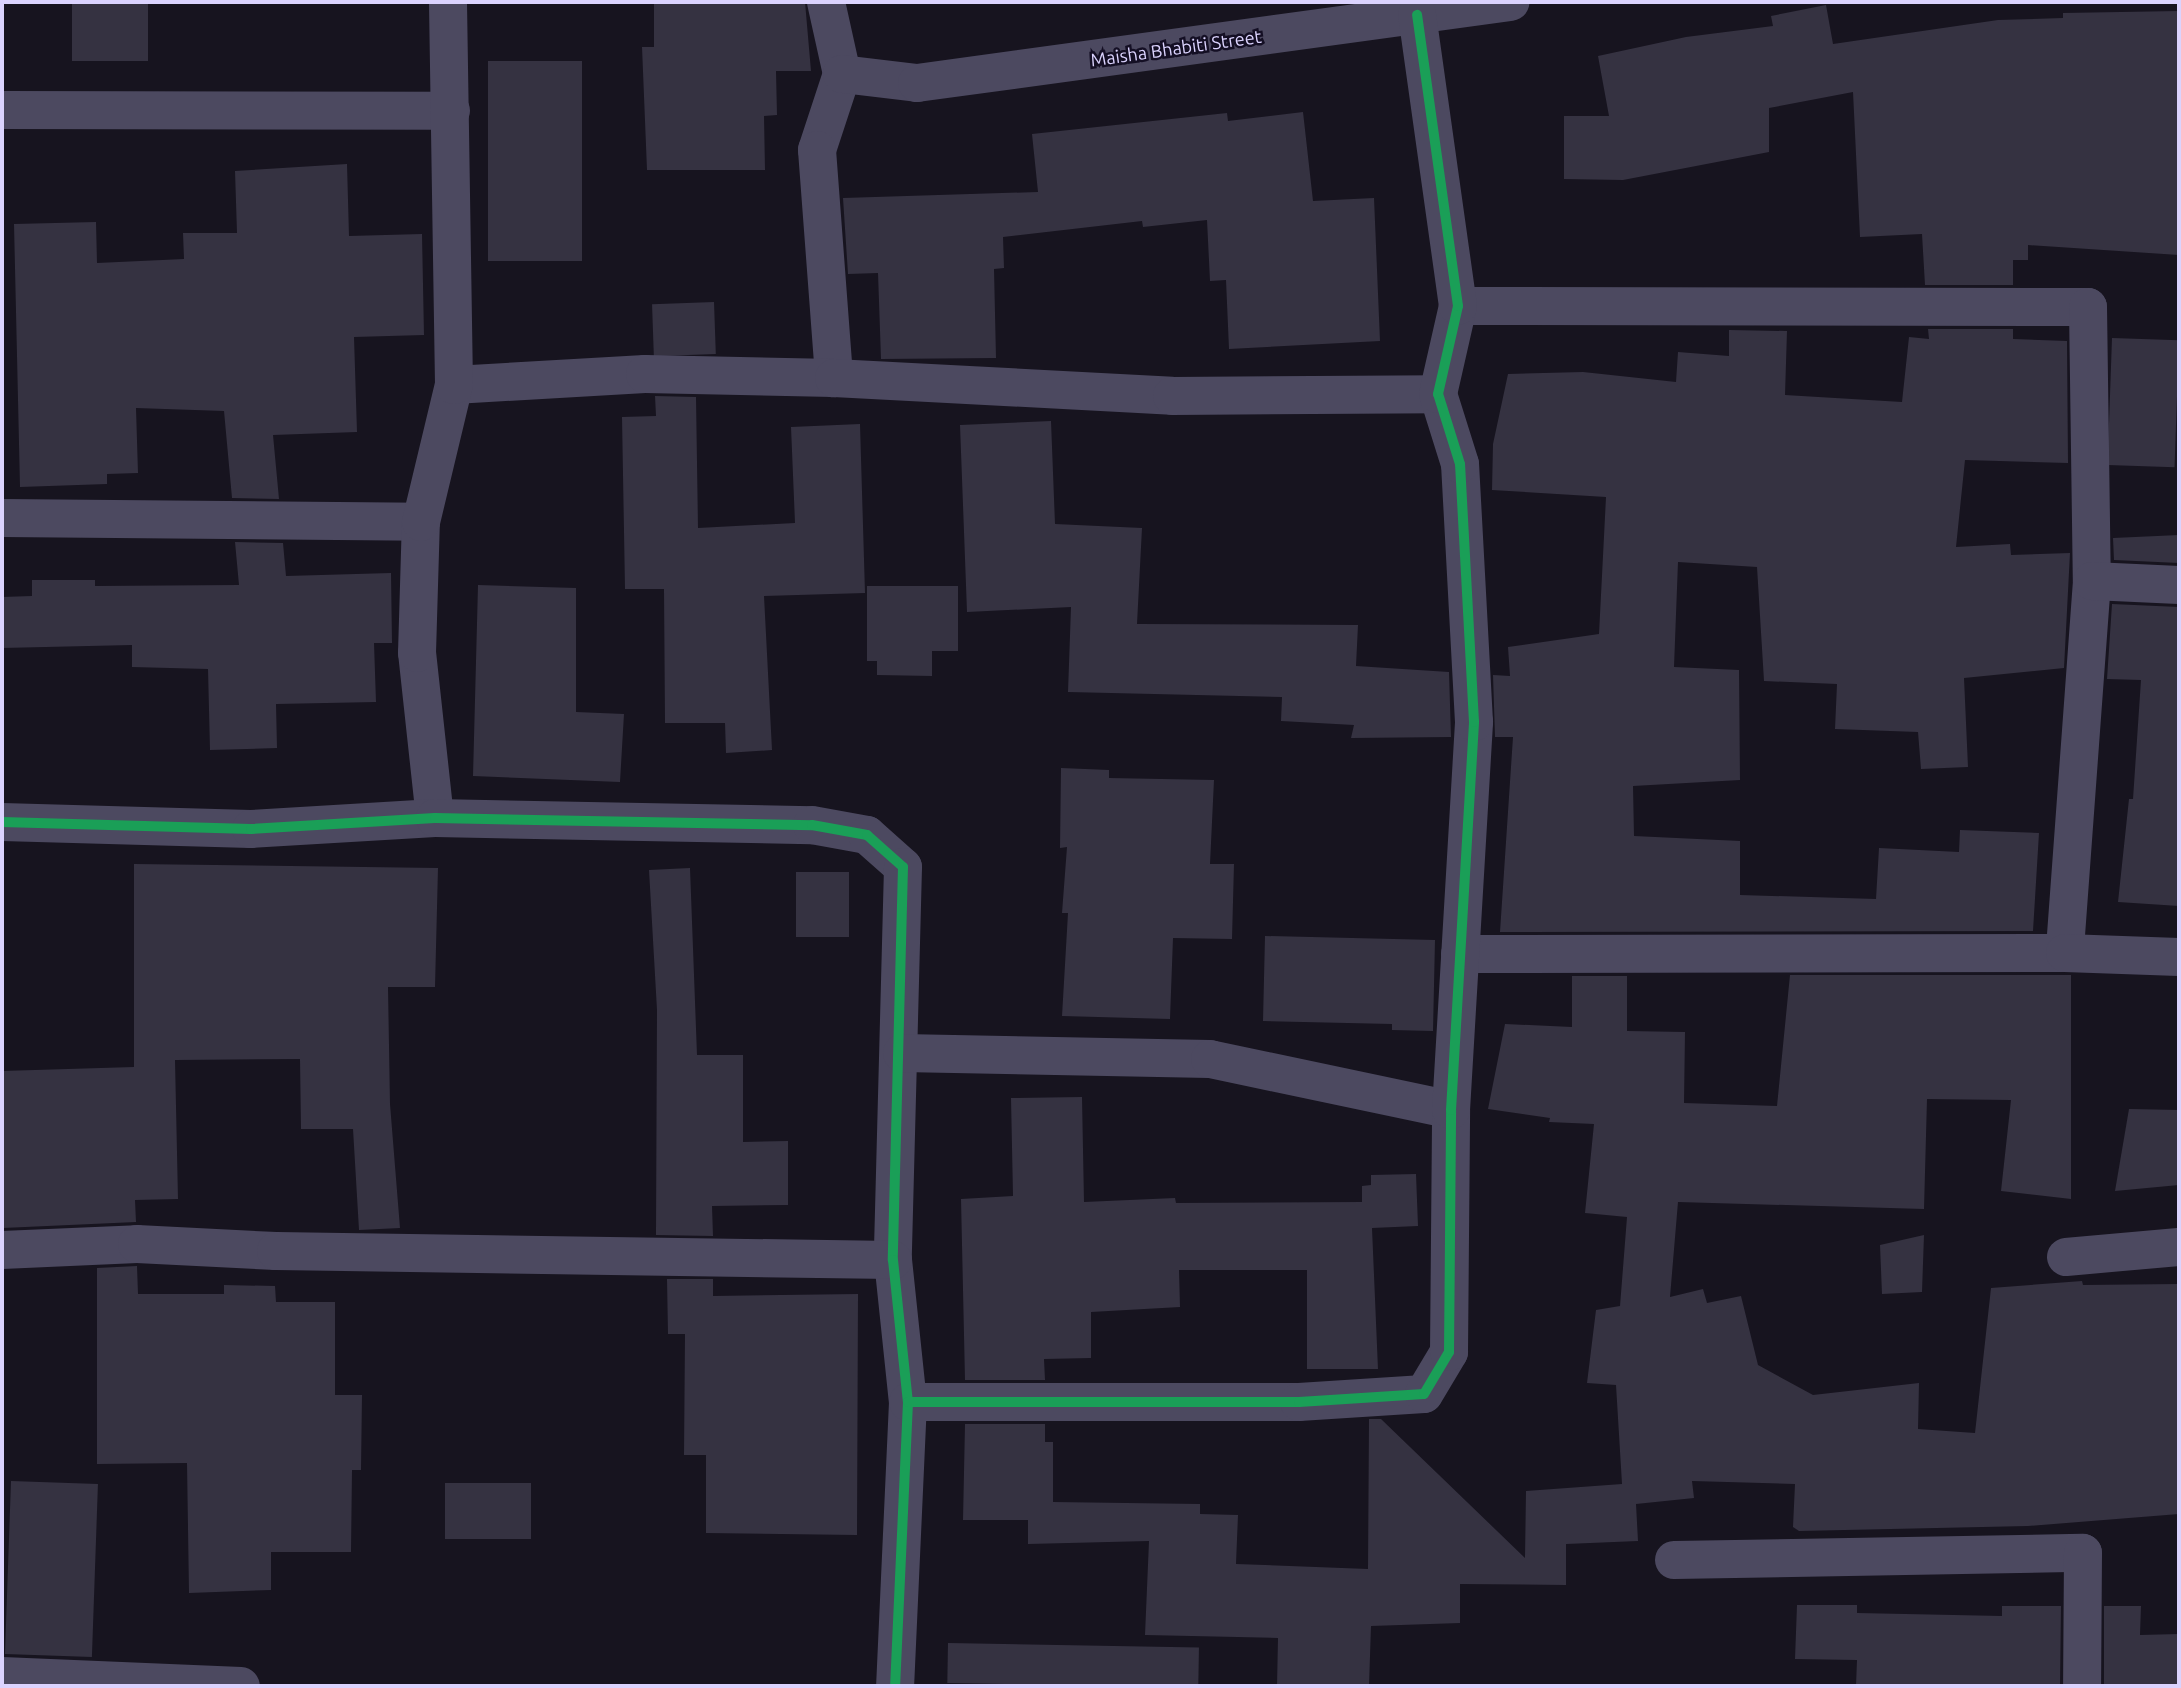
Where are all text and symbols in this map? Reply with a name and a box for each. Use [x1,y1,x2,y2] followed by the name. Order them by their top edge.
[1089,25,1263,71] street label: Maisha Bhabiti Street

